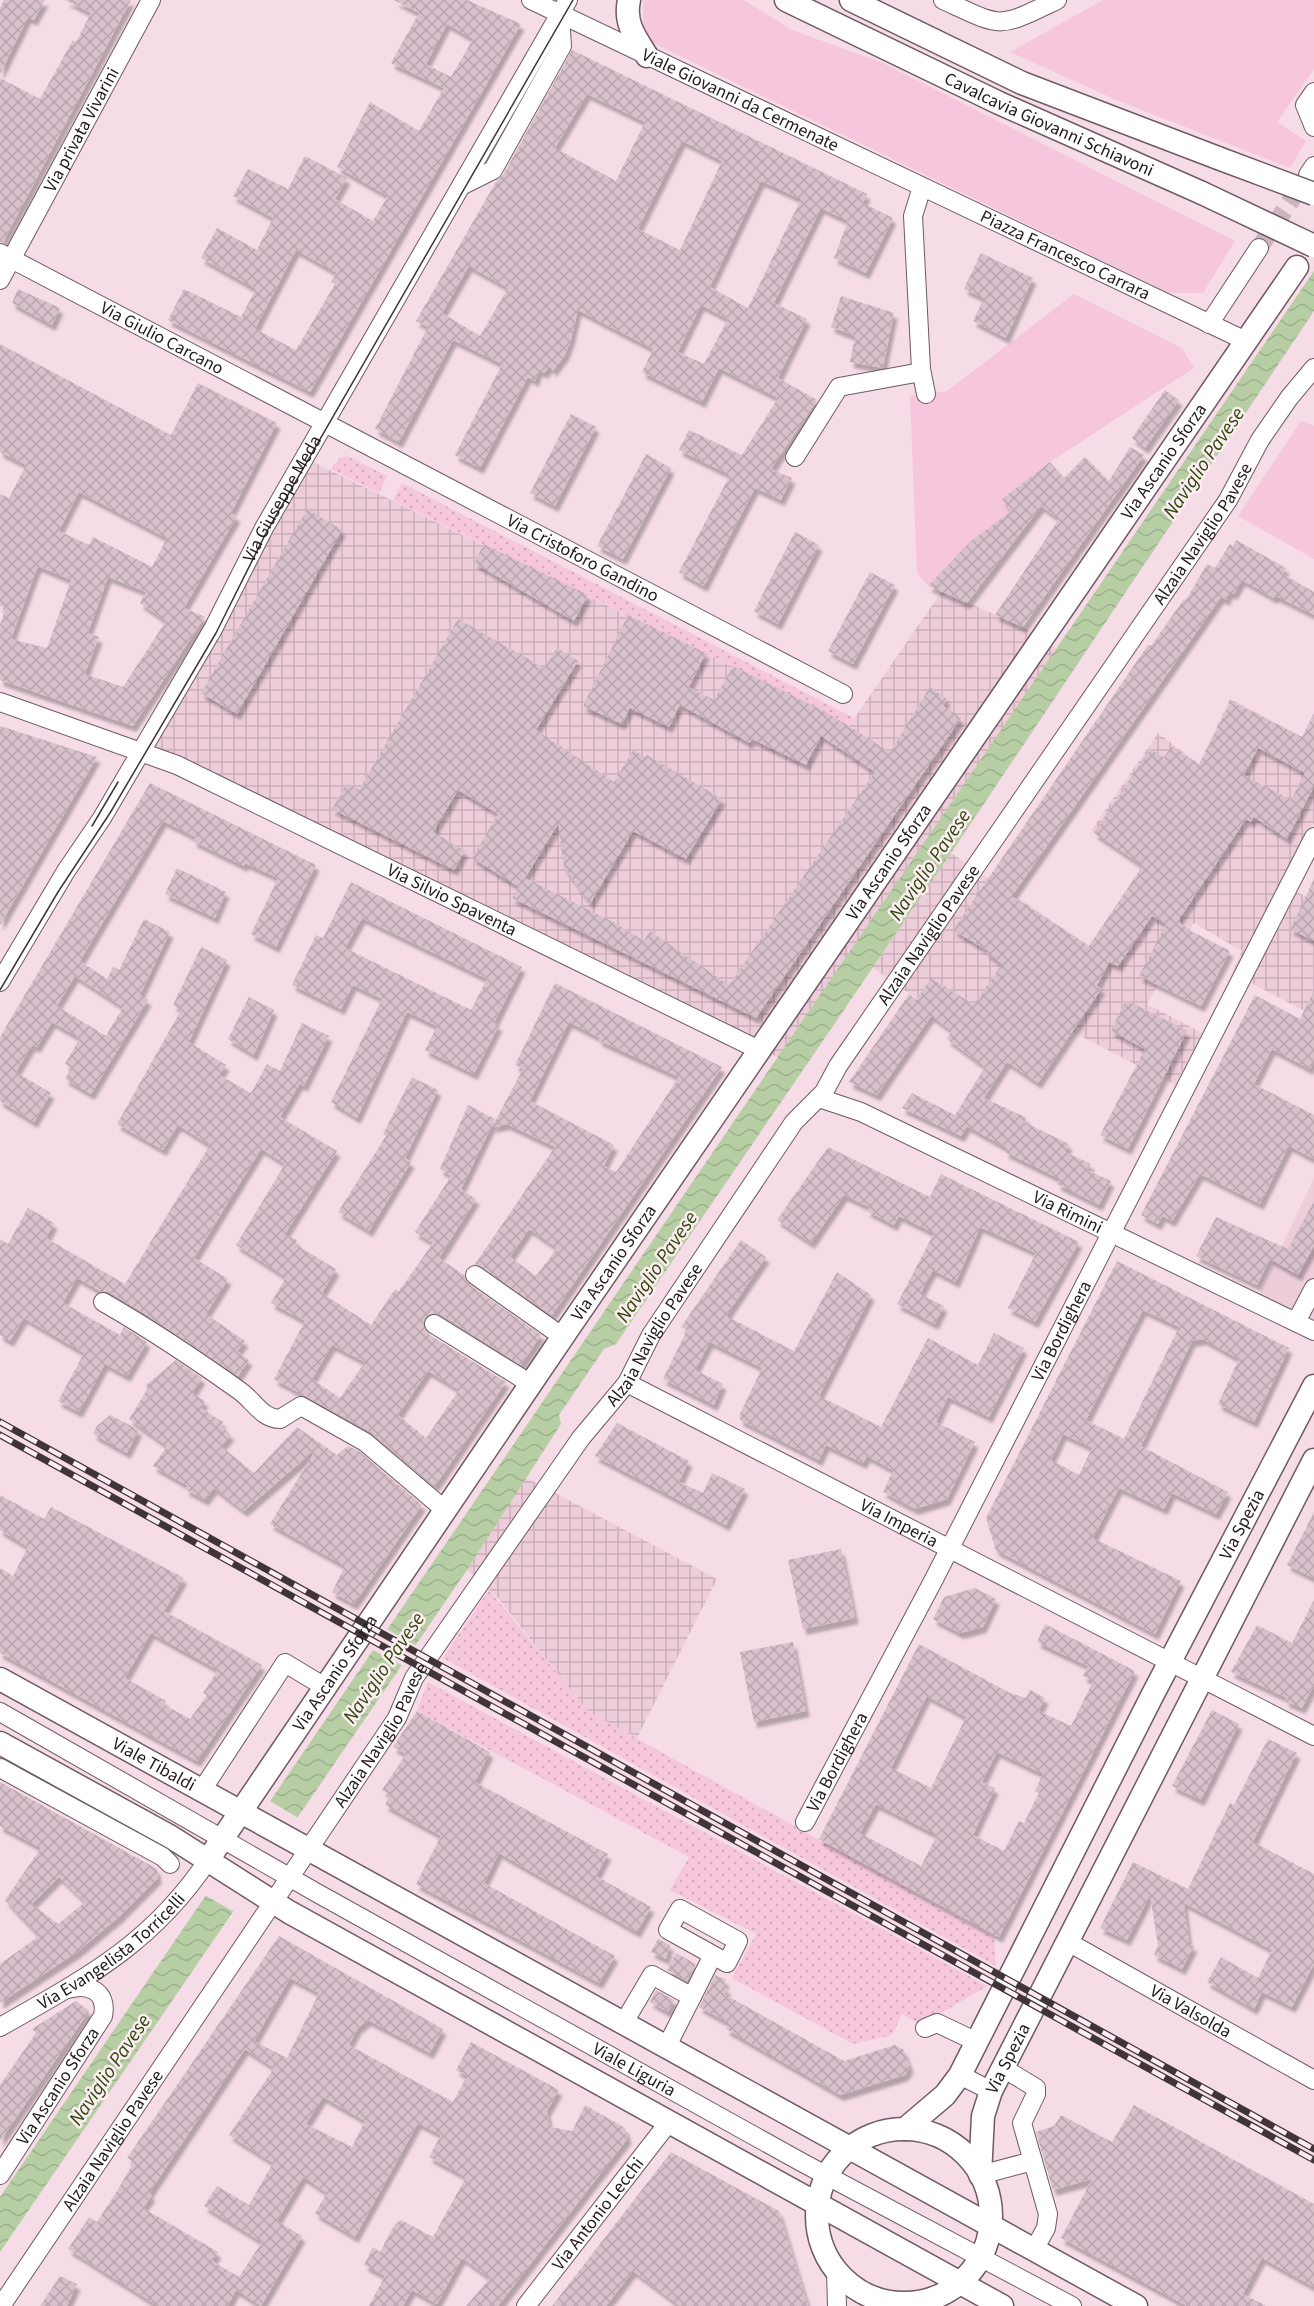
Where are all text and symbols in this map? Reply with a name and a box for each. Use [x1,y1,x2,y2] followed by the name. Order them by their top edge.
[638,42,843,158] street label: Viale Giovanni da Cermenate
[37,63,125,196] street label: Via privata Vivarini
[940,66,1158,183] street label: Cavalcavia Giovanni Schiavoni
[976,204,1154,306] street label: Piazza Francesco Carrara
[96,295,228,380] street label: Via Giulio Carcano
[1115,398,1212,524] street label: Via Ascanio Sforza
[1156,402,1252,524] water label: Naviglio Pavese
[236,430,327,566] street label: Via Giuseppe Meda
[1147,458,1258,610] street label: Alzaia Naviglio Pavese
[503,508,663,608] street label: Via Cristoforo Gandino
[840,799,937,925] street label: Via Ascanio Sforza
[882,804,978,926] water label: Naviglio Pavese
[383,857,521,942] street label: Via Silvio Spaventa
[871,860,986,1010] street label: Alzaia Naviglio Pavese
[1029,1184,1107,1240] street label: Via Rimini
[565,1200,662,1326] street label: Via Ascanio Sforza
[609,1206,705,1328] water label: Naviglio Pavese
[600,1258,708,1412] street label: Alzaia Naviglio Pavese
[1025,1276,1097,1385] street label: Via Bordighera
[1213,1485,1270,1564] street label: Via Spezia
[856,1492,943,1553] street label: Via Imperia
[336,1607,432,1729] water label: Naviglio Pavese
[286,1610,383,1736] street label: Via Ascanio Sforza
[328,1658,434,1812] street label: Alzaia Naviglio Pavese
[800,1708,874,1816] street label: Via Bordighera
[108,1731,200,1797] street label: Viale Tibaldi
[33,1887,191,2016] street label: Via Evangelista Torricelli
[1146,1978,1236,2044] street label: Via Valsolda
[62,2009,158,2131] water label: Naviglio Pavese
[979,2019,1036,2098] street label: Via Spezia
[10,2022,105,2150] street label: Via Ascanio Sforza
[588,2036,680,2102] street label: Viale Liguria
[56,2065,169,2216] street label: Alzaia Naviglio Pavese
[546,2152,650,2275] street label: Via Antonio Lecchi

